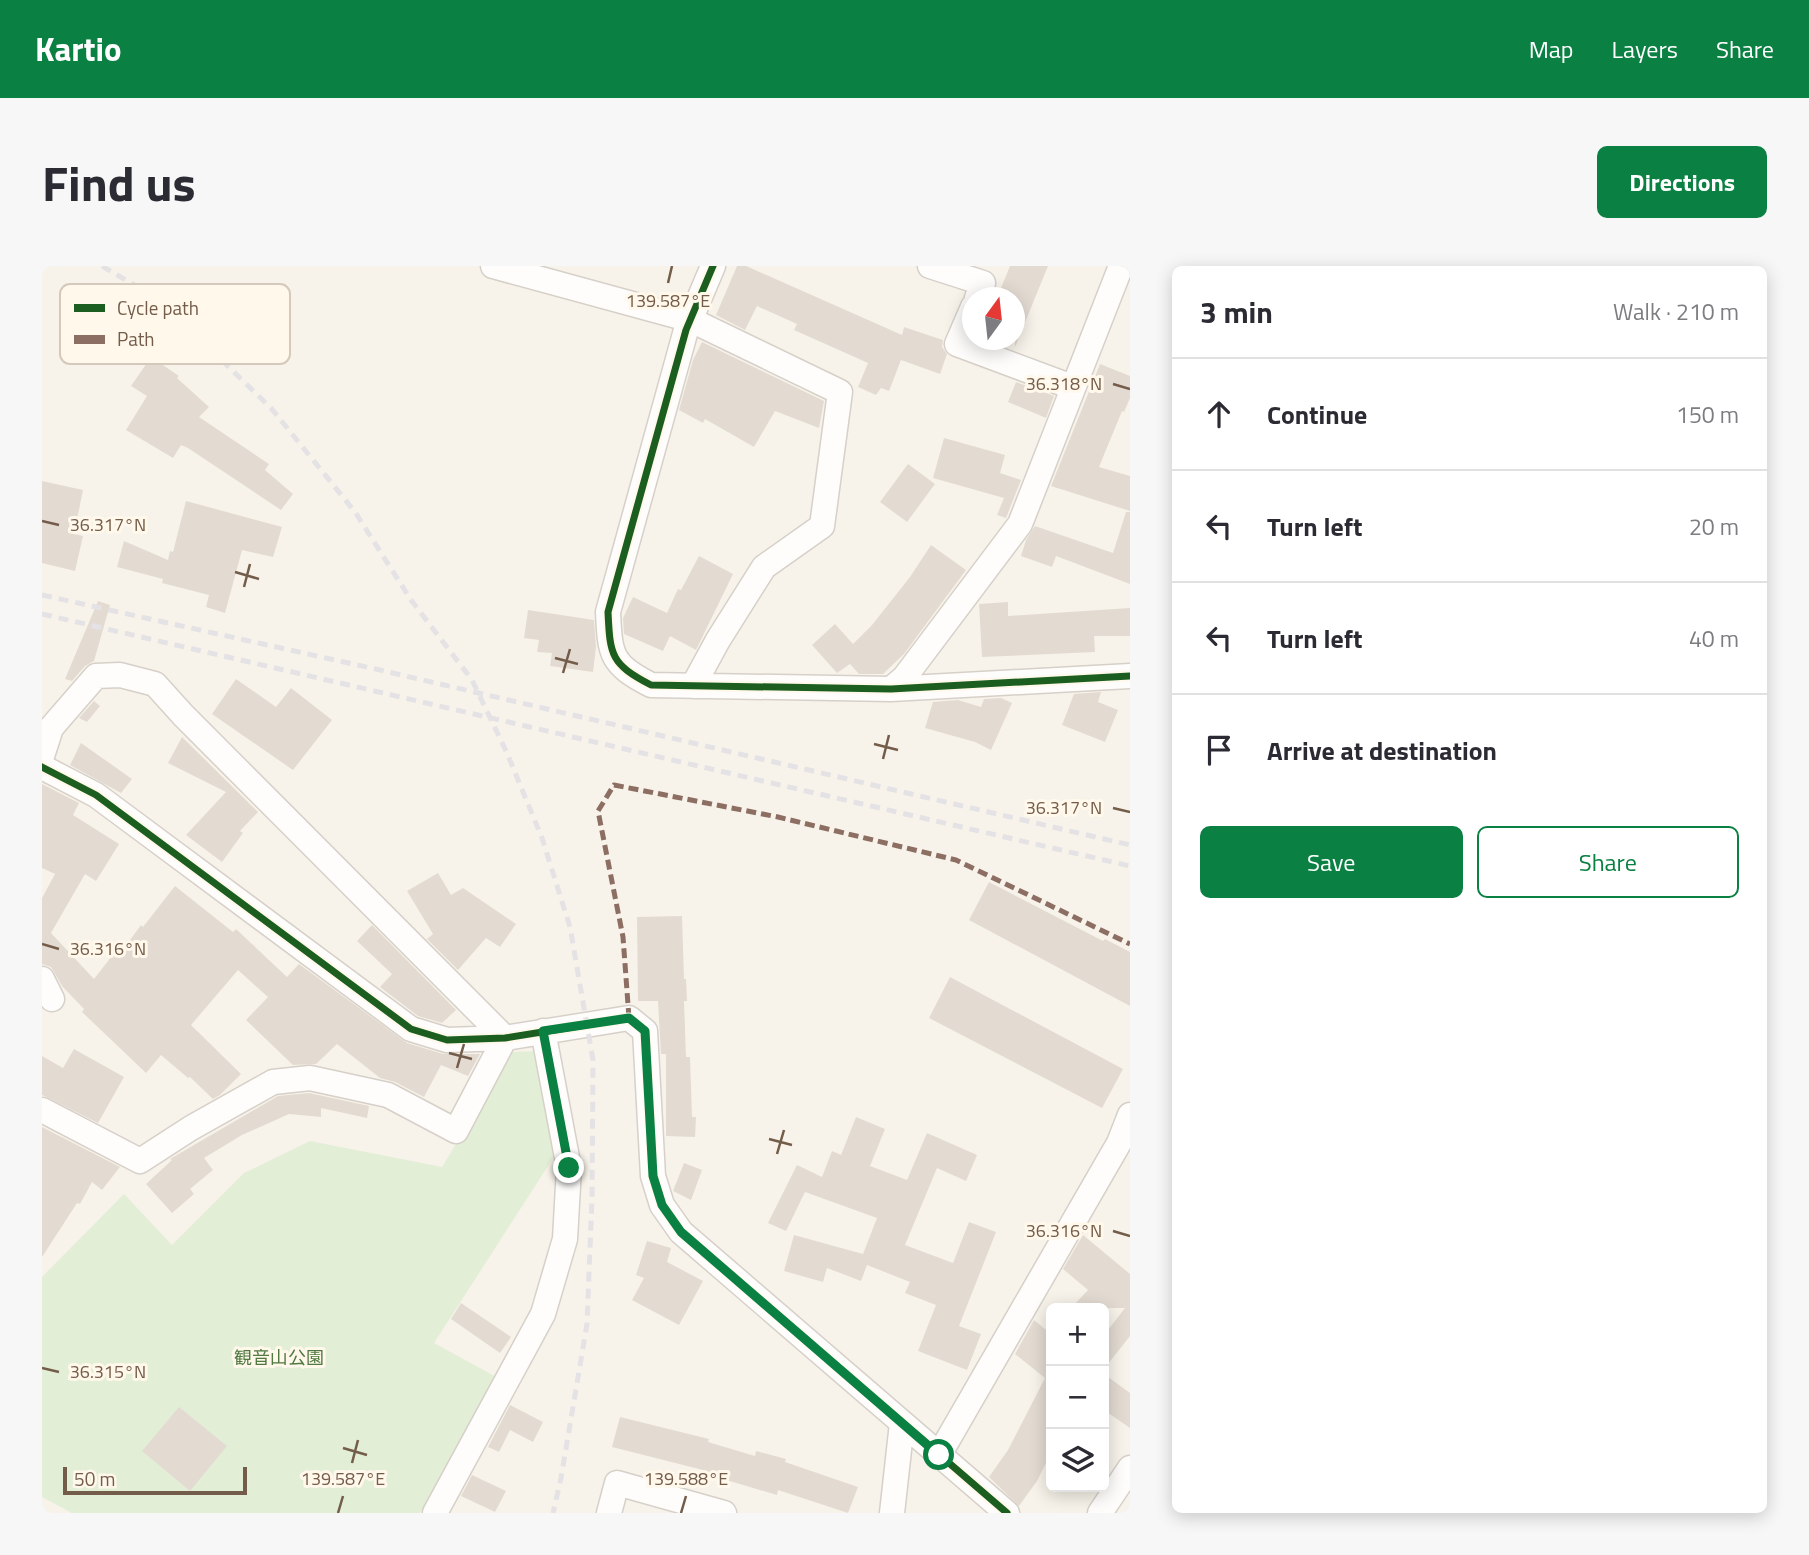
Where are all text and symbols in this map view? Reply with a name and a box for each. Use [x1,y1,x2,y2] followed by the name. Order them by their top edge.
[35,24,122,74] text: Kartio
[1529,31,1574,67] text: Map
[1612,31,1678,67] text: Layers
[1716,31,1774,67] text: Share
[42,145,196,220] text: Find us
[1597,146,1767,218] button: Directions
[60,284,290,364] legend
[626,287,710,314] text: 139.587°E
[962,287,1025,350] north arrow
[1200,289,1273,335] text: 3 min
[117,293,199,322] text: Cycle path
[1613,294,1739,329] text: Walk · 210 m
[117,324,155,353] text: Path
[1026,370,1102,397] text: 36.318°N
[1200,395,1238,433] icon: ahead
[1267,395,1367,434] text: Continue
[1676,397,1739,432] text: 150 m
[1200,507,1238,545] icon: left
[1267,507,1362,546] text: Turn left
[1689,509,1739,544] text: 20 m
[70,511,146,538] text: 36.317°N
[1200,619,1238,657] icon: left
[1267,619,1362,658] text: Turn left
[1689,621,1739,656] text: 40 m
[1200,731,1238,769] icon: arrive
[1267,731,1497,770] text: Arrive at destination
[1026,794,1102,821] text: 36.317°N
[1200,826,1463,898] button: Save
[1477,826,1739,898] button: Share
[70,935,146,962] text: 36.316°N
[553,1152,584,1183] route end
[1026,1217,1102,1244] text: 36.316°N
[1046,1303,1109,1492] map controls
[1046,1303,1109,1366] button: +
[234,1344,324,1371] park label: 観音山公園
[70,1358,146,1385] text: 36.315°N
[1046,1366,1109,1429] button: −
[1046,1429,1109,1492] button: layers
[923,1439,954,1470] route start
[63,1464,247,1496] scale bar
[74,1464,115,1493] text: 50 m
[301,1465,385,1492] text: 139.587°E
[644,1465,728,1492] text: 139.588°E

